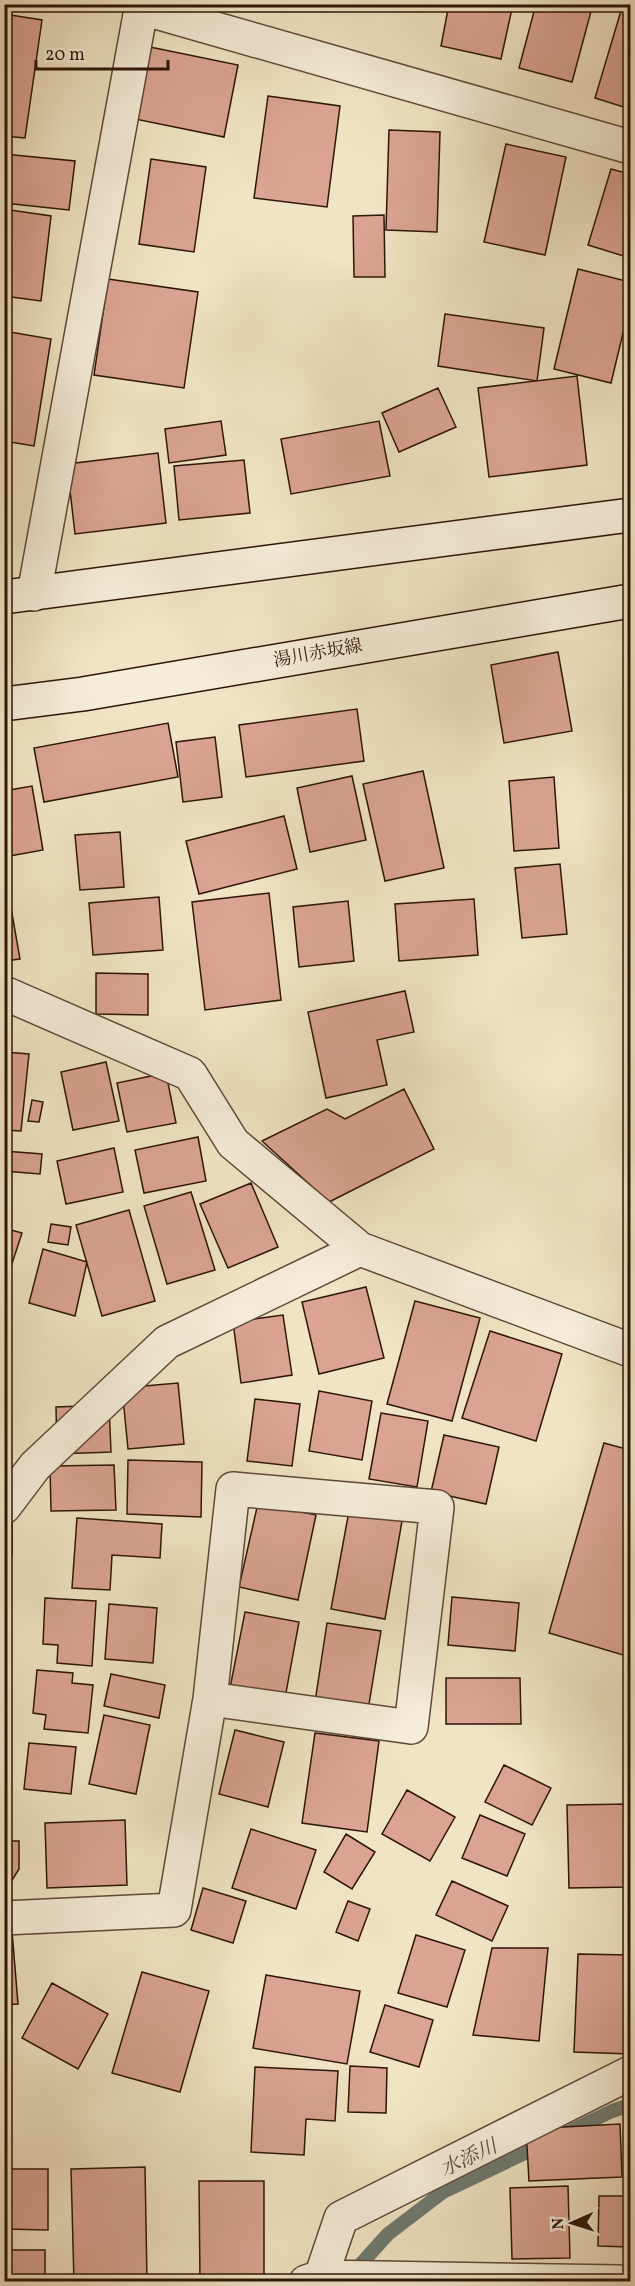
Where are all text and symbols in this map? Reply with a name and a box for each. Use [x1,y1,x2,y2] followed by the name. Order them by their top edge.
[36,33,168,71] scale bar
[45,43,85,68] text: 20 m
[272,634,364,674] street label: 湯川赤坂線
[436,2133,504,2184] water label: 水添川
[542,2193,602,2253] north arrow
[548,2217,570,2230] text: N

